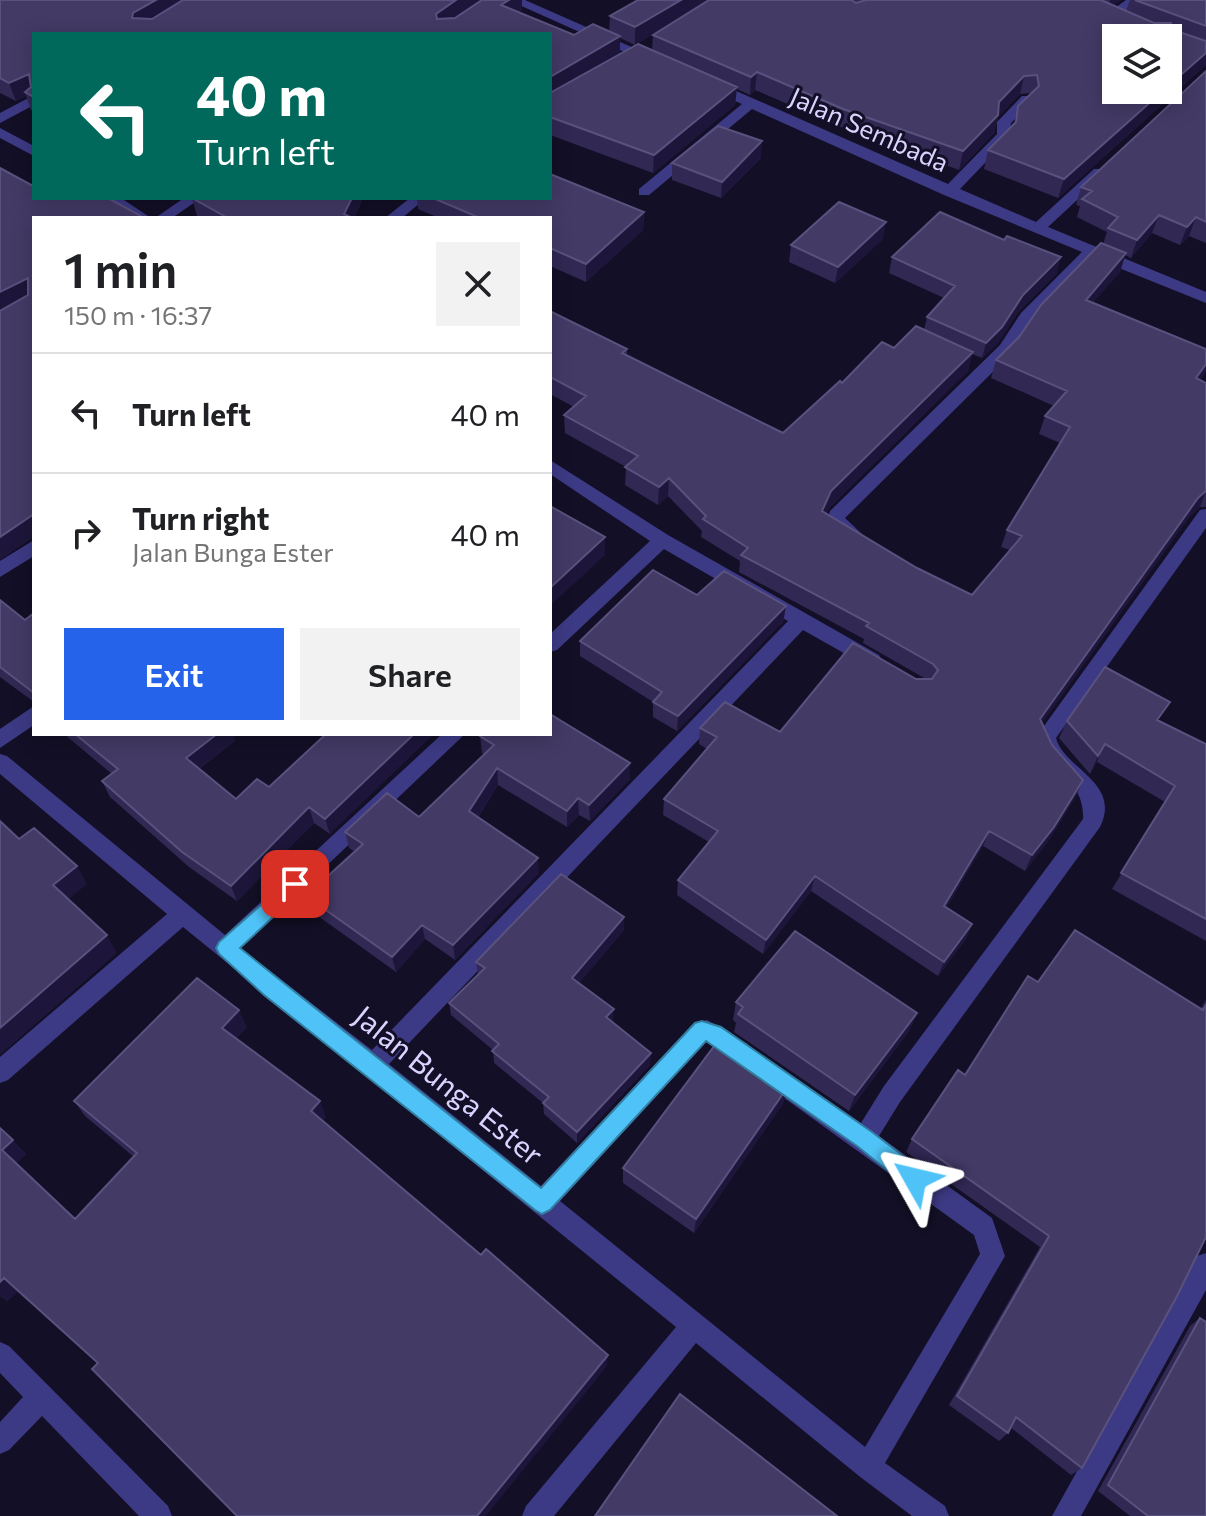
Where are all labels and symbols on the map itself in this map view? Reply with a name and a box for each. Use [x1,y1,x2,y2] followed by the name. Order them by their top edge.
[785,80,954,177] street label: Jalan Sembada
[261,850,329,918] pin
[348,996,552,1172] street label: Jalan Bunga Ester
[873,1137,957,1221] position arrow

